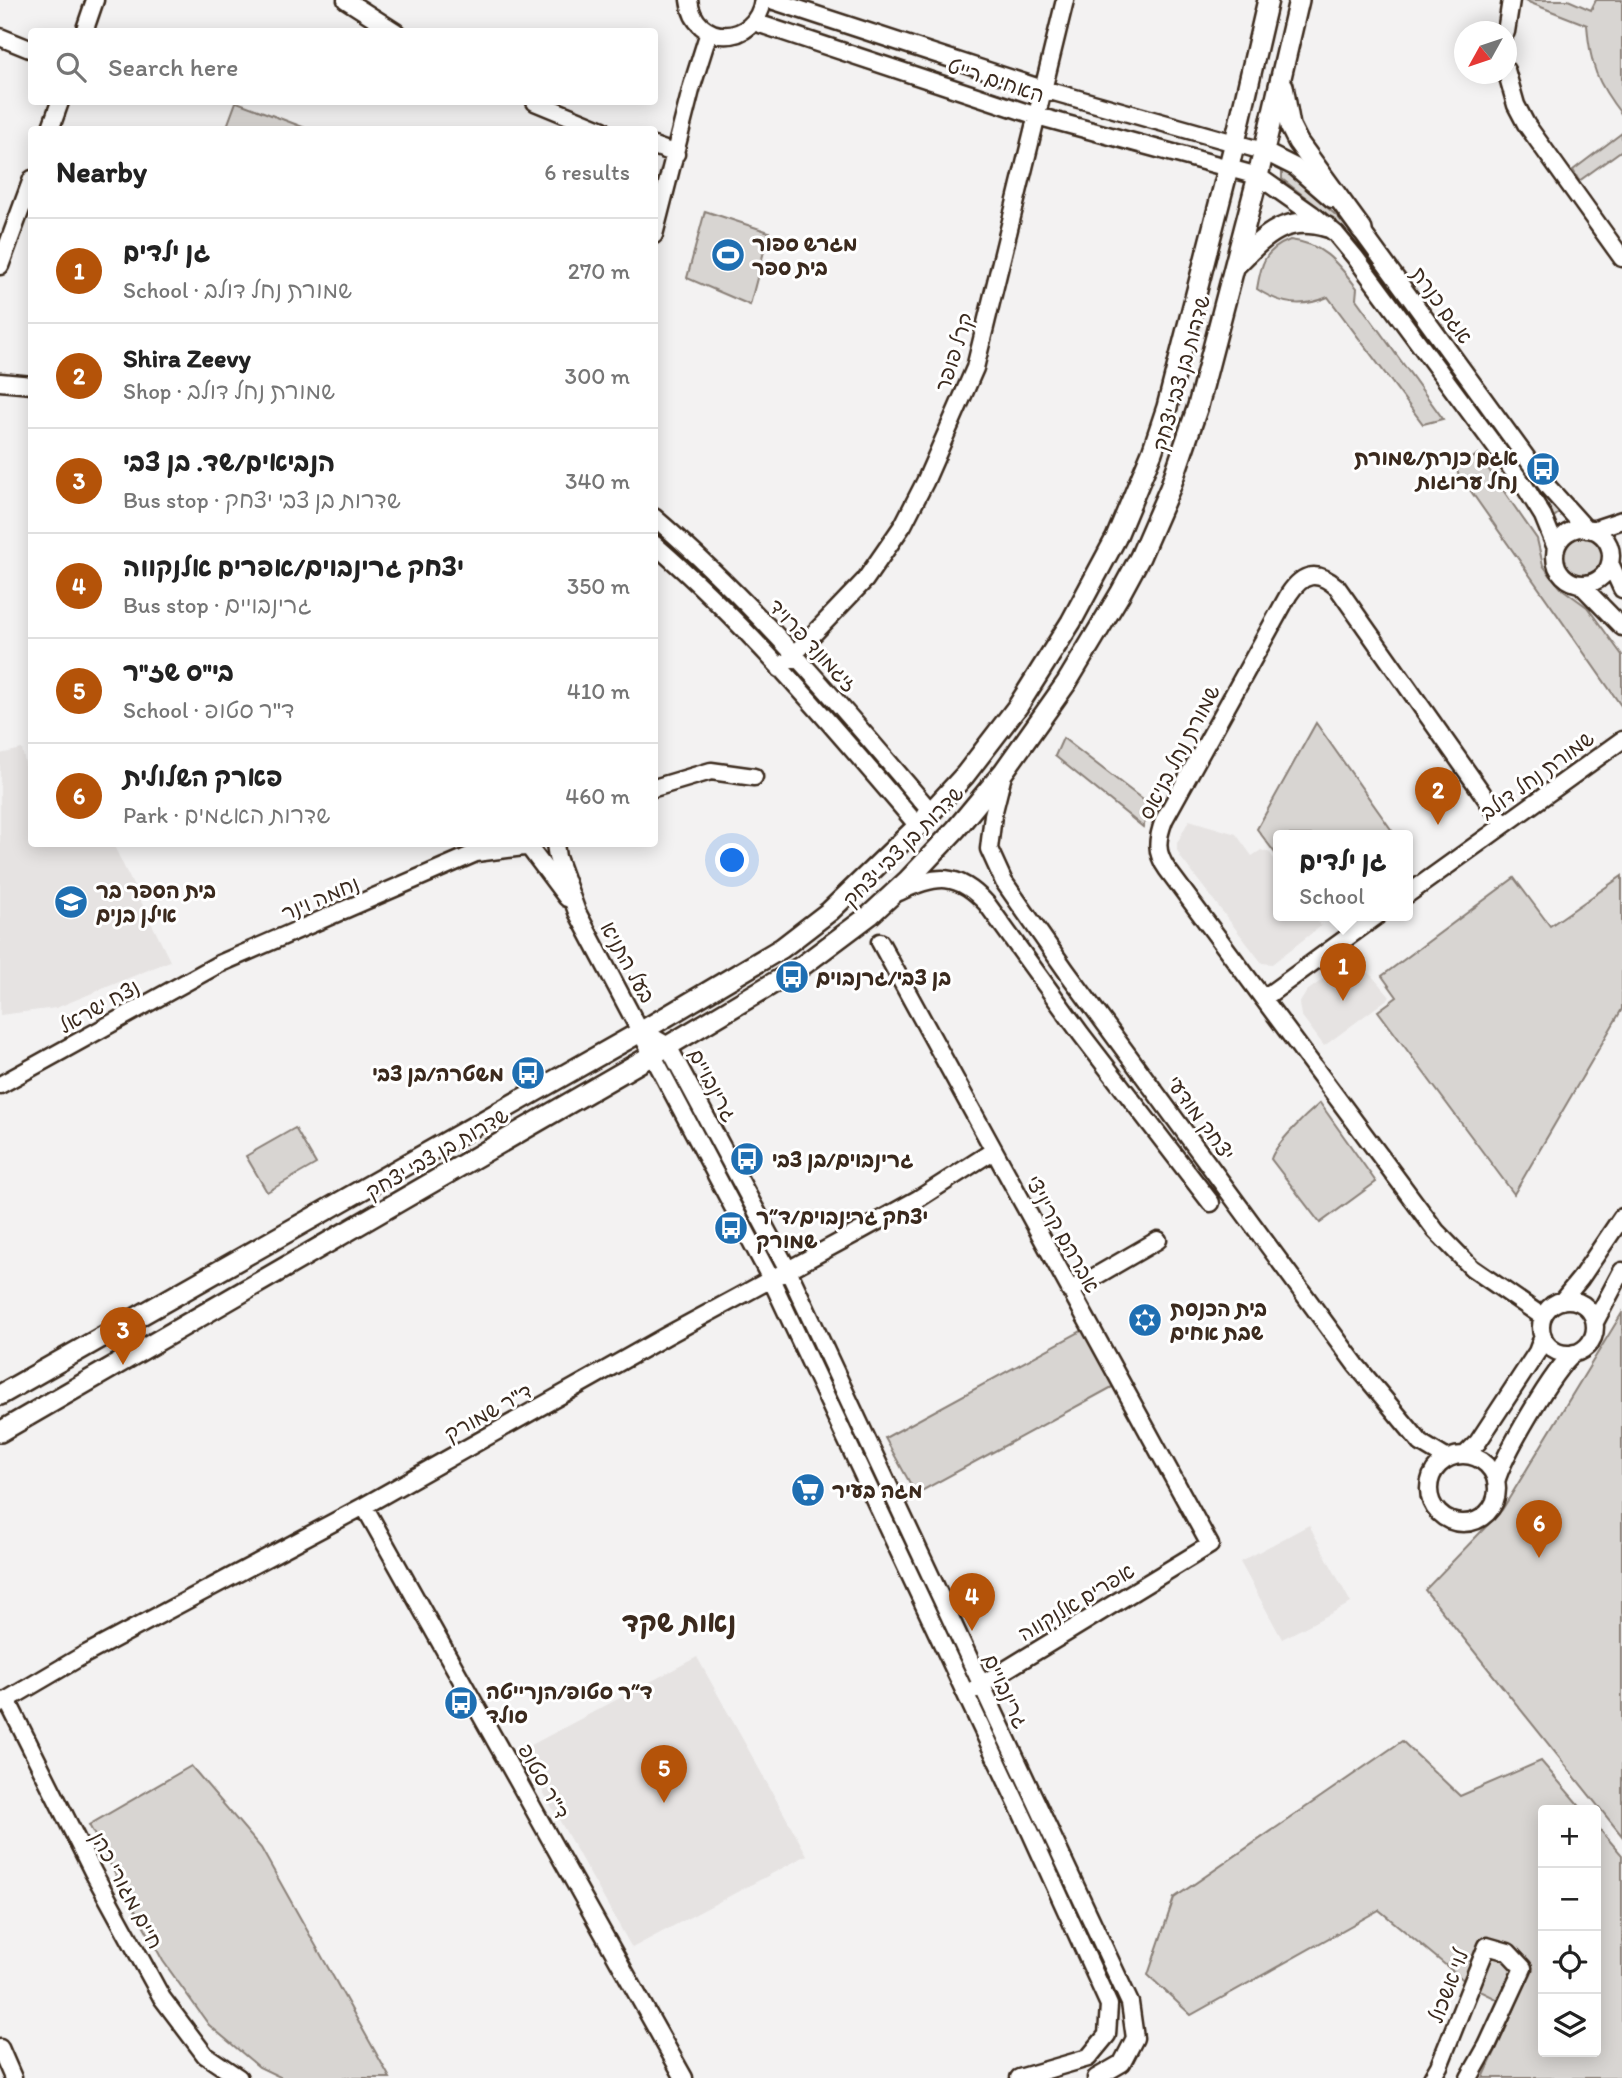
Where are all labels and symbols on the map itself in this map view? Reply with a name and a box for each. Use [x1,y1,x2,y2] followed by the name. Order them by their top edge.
[1454,21,1517,84] north arrow
[944,53,1048,107] street label: האחים רייט
[752,231,858,280] place label: מגרש ספור בית ספר
[709,236,747,274] sports icon: מגרש ספור בית ספר
[1406,262,1478,348] street label: אגם כנרת
[1147,292,1216,454] street label: שדרות בן צבי יצחק
[930,309,979,395] street label: קרל פופר
[1354,445,1518,494] place label: אגם כנרת/שמורת נחל ערוגות
[1524,450,1562,488] bus stop icon: אגם כנרת/שמורת נחל ערוגות
[764,593,862,697] street label: זיגמונד פרויד
[1133,680,1226,824] street label: שמורת נחל בניאס
[1475,725,1599,825] street label: שמורת נחל דולב
[1415,767,1461,825] pin: 2
[837,780,970,912] street label: שדרות בן צבי יצחק
[715,843,749,877] your location
[277,870,363,926] street label: נחמה וינר
[96,878,216,928] place label: בית הספר בר אילן בנים
[52,883,90,921] school or university icon: בית הספר בר אילן בנים
[595,917,661,1007] street label: בעל התניא
[1320,943,1366,1001] pin: 1
[773,958,811,996] bus stop icon: בן צבי/גרנבוים
[816,965,951,991] place label: בן צבי/גרנבוים
[54,974,144,1038] street label: נצח ישראל
[682,1044,743,1126] street label: גרינבויים
[509,1054,547,1092] bus stop icon: משטרה/בן צבי
[372,1061,504,1087] place label: משטרה/בן צבי
[1161,1071,1240,1166] street label: יצחק מודעי
[361,1102,514,1205] street label: שדרות בן צבי יצחק
[728,1140,766,1178] bus stop icon: גרינבוים/בן צבי
[772,1147,914,1173] place label: גרינבוים/בן צבי
[1021,1171,1105,1297] street label: אברהם קריניצי
[756,1204,928,1254] place label: יצחק גרינבוים/ד״ר שמורק
[712,1209,750,1247] bus stop icon: יצחק גרינבוים/ד״ר שמורק
[1170,1296,1267,1345] place label: בית הכנסת שבת אחים
[1126,1301,1164,1339] synagogue icon: בית הכנסת שבת אחים
[100,1307,146,1365] pin: 3
[440,1378,537,1447] street label: ד"ר שמורק
[789,1471,827,1509] supermarket icon: מגה בעיר
[832,1478,922,1503] place label: מגה בעיר
[1516,1500,1562,1558] pin: 6
[1013,1558,1139,1647] street label: אפרים אלנקווה
[949,1573,995,1631] pin: 4
[622,1605,736,1640] district label: נאות שקד
[977,1650,1034,1733] street label: גרינבויים
[486,1679,653,1728] place label: ד״ר סטופ/הנרייטה סולד
[442,1684,480,1722] bus stop icon: ד״ר סטופ/הנרייטה סולד
[513,1739,575,1823] street label: ד"ר סטופ
[641,1745,687,1803] pin: 5
[85,1827,168,1953] street label: חיים מגורי כהן
[1423,1945,1474,2026] street label: לוי אשכול

